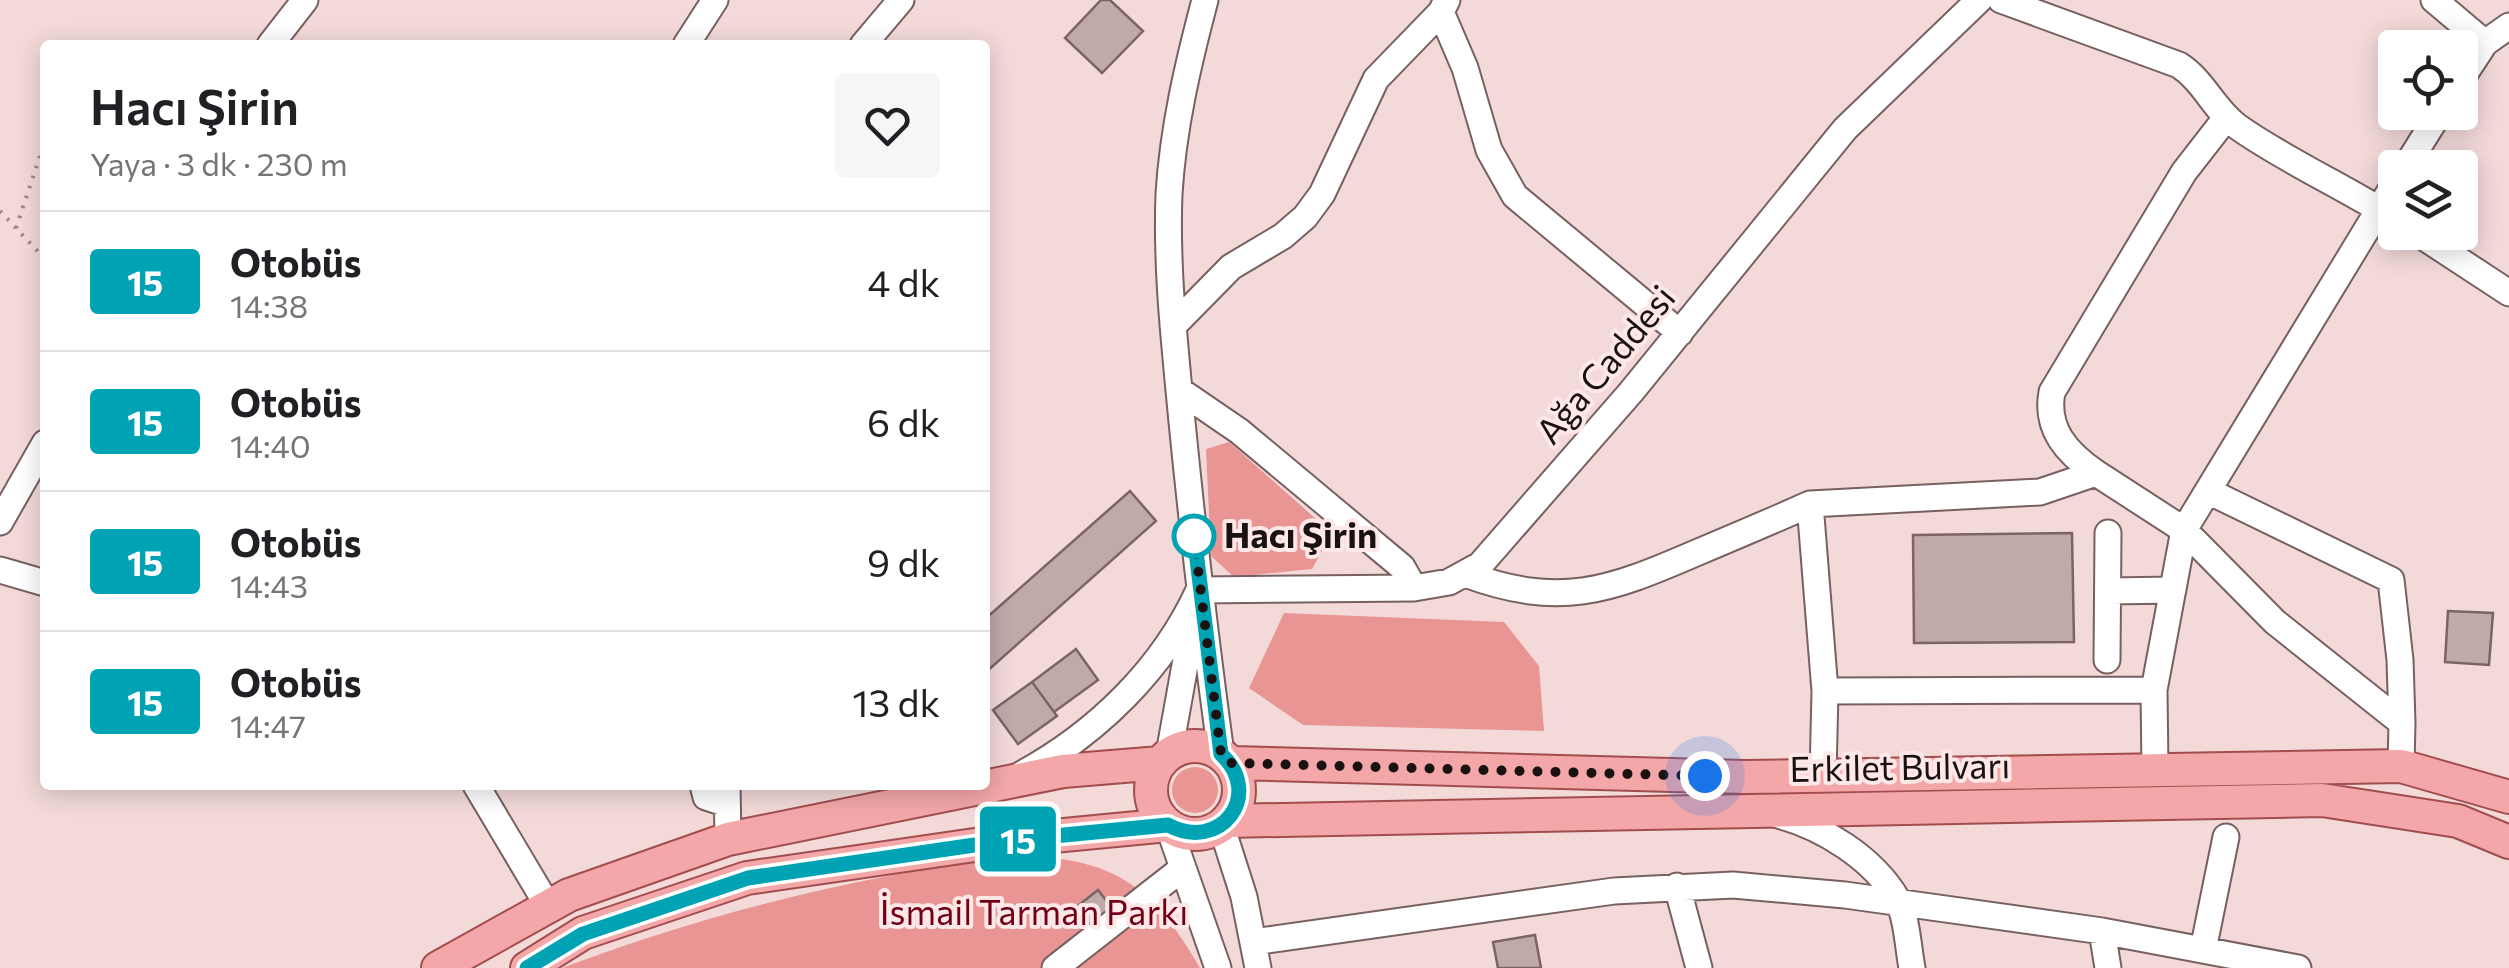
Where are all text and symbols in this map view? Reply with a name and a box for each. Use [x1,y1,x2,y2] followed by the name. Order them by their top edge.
[2378,30,2478,250] map controls
[2378,30,2478,130] button: locate
[835,73,940,178] button: heart
[90,76,299,135] text: Hacı Şirin
[90,143,348,183] text: Yaya · 3 dk · 230 m
[2378,150,2478,250] button: layers
[230,238,361,285] text: Otobüs
[867,258,940,305] text: 4 dk
[127,260,163,303] text: 15
[1526,276,1683,451] street label: Ağa Caddesi
[230,285,308,325] text: 14:38
[230,378,361,425] text: Otobüs
[867,398,940,445] text: 6 dk
[127,400,163,443] text: 15
[230,425,311,465] text: 14:40
[1224,512,1377,555] place label: Hacı Şirin
[1173,515,1215,557] marker: Hacı Şirin
[230,518,361,565] text: Otobüs
[867,538,940,585] text: 9 dk
[127,540,163,583] text: 15
[230,565,308,605] text: 14:43
[230,658,361,705] text: Otobüs
[852,678,940,725] text: 13 dk
[127,680,163,723] text: 15
[230,705,306,745] text: 14:47
[1789,742,2011,789] street label: Erkilet Bulvarı
[1680,751,1730,801] your location
[973,806,1063,872] line badge: 15
[1000,818,1036,861] text: 15
[880,889,1188,932] park label: İsmail Tarman Parkı

